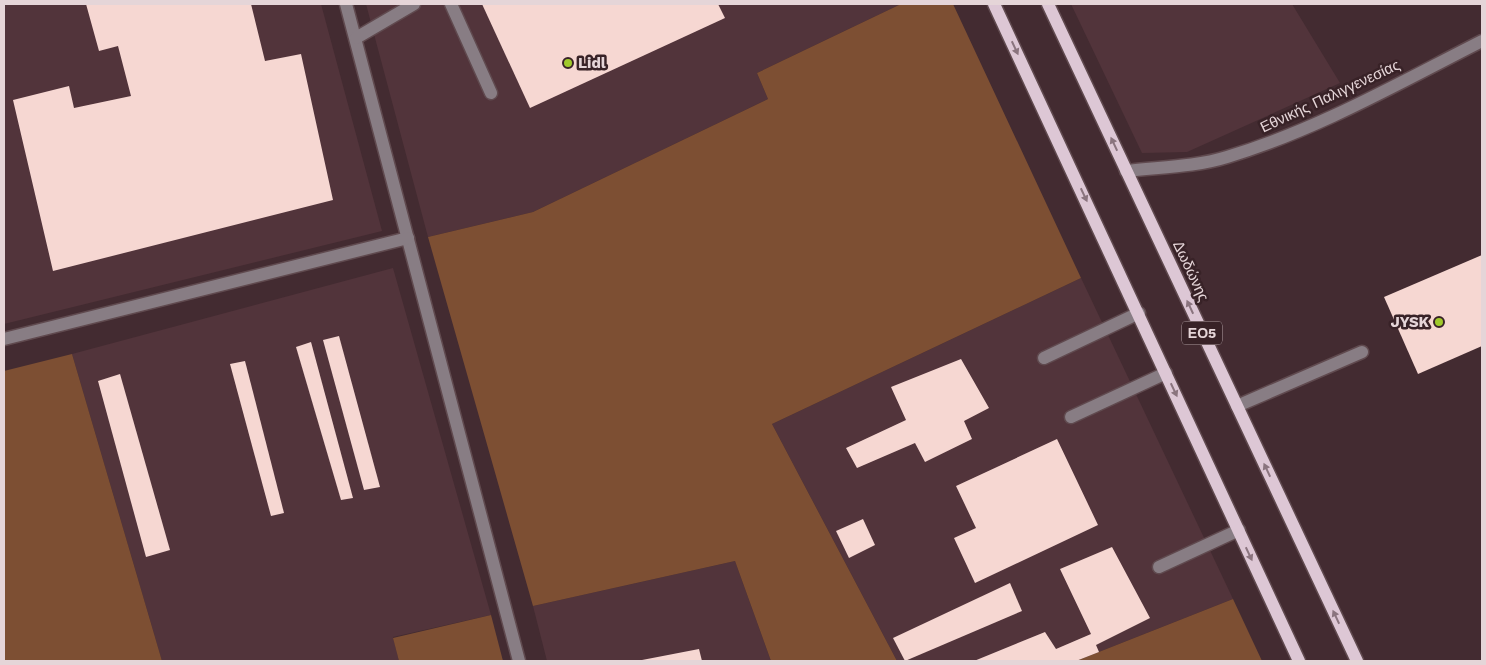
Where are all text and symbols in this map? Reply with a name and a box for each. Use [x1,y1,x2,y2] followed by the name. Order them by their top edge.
[1011,41,1019,55] one-way arrow
[578,54,606,72] place label: Lidl
[1257,56,1403,136] street label: Εθνικής Παλιγγενεσίας
[562,57,574,69] marker: Lidl
[1109,137,1118,152] one-way arrow
[1080,188,1088,202] one-way arrow
[1169,238,1213,304] street label: Δωδώνης
[1186,300,1194,314] one-way arrow
[1390,313,1430,331] place label: JYSK
[1433,316,1445,328] marker: JYSK
[1182,322,1222,344] road number: ΕΟ5
[1170,383,1178,397] one-way arrow
[1263,463,1271,477] one-way arrow
[1246,547,1254,561] one-way arrow
[1332,610,1340,624] one-way arrow

